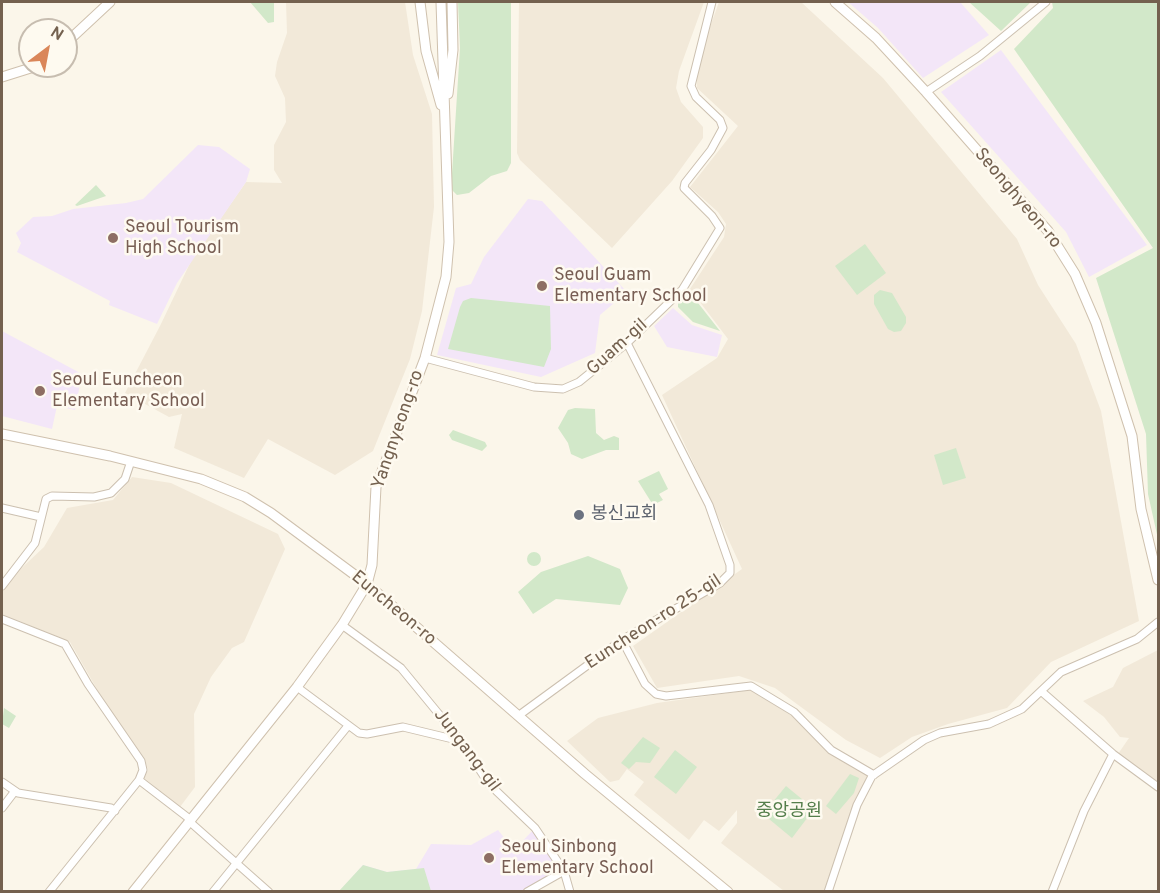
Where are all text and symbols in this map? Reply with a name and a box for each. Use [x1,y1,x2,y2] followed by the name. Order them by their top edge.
[18,18,78,78] north arrow
[46,23,67,46] text: N
[969,144,1065,254] street label: Seonghyeon-ro
[125,217,239,260] place label: Seoul Tourism High School
[106,231,120,245] marker: Seoul Tourism High School
[554,265,707,308] place label: Seoul Guam Elementary School
[535,279,549,293] marker: Seoul Guam Elementary School
[583,315,653,381] street label: Guam-gil
[369,368,429,492] street label: Yangnyeong-ro
[52,370,205,412] place label: Seoul Euncheon Elementary School
[33,384,47,398] marker: Seoul Euncheon Elementary School
[591,504,657,526] place label: 봉신교회
[572,508,586,522] marker: 봉신교회
[346,567,440,651] street label: Euncheon-ro
[582,571,726,675] street label: Euncheon-ro 25-gil
[428,705,504,797] street label: Jungang-gil
[756,801,822,823] park label: 중앙공원
[501,837,654,880] place label: Seoul Sinbong Elementary School
[482,851,496,865] marker: Seoul Sinbong Elementary School

